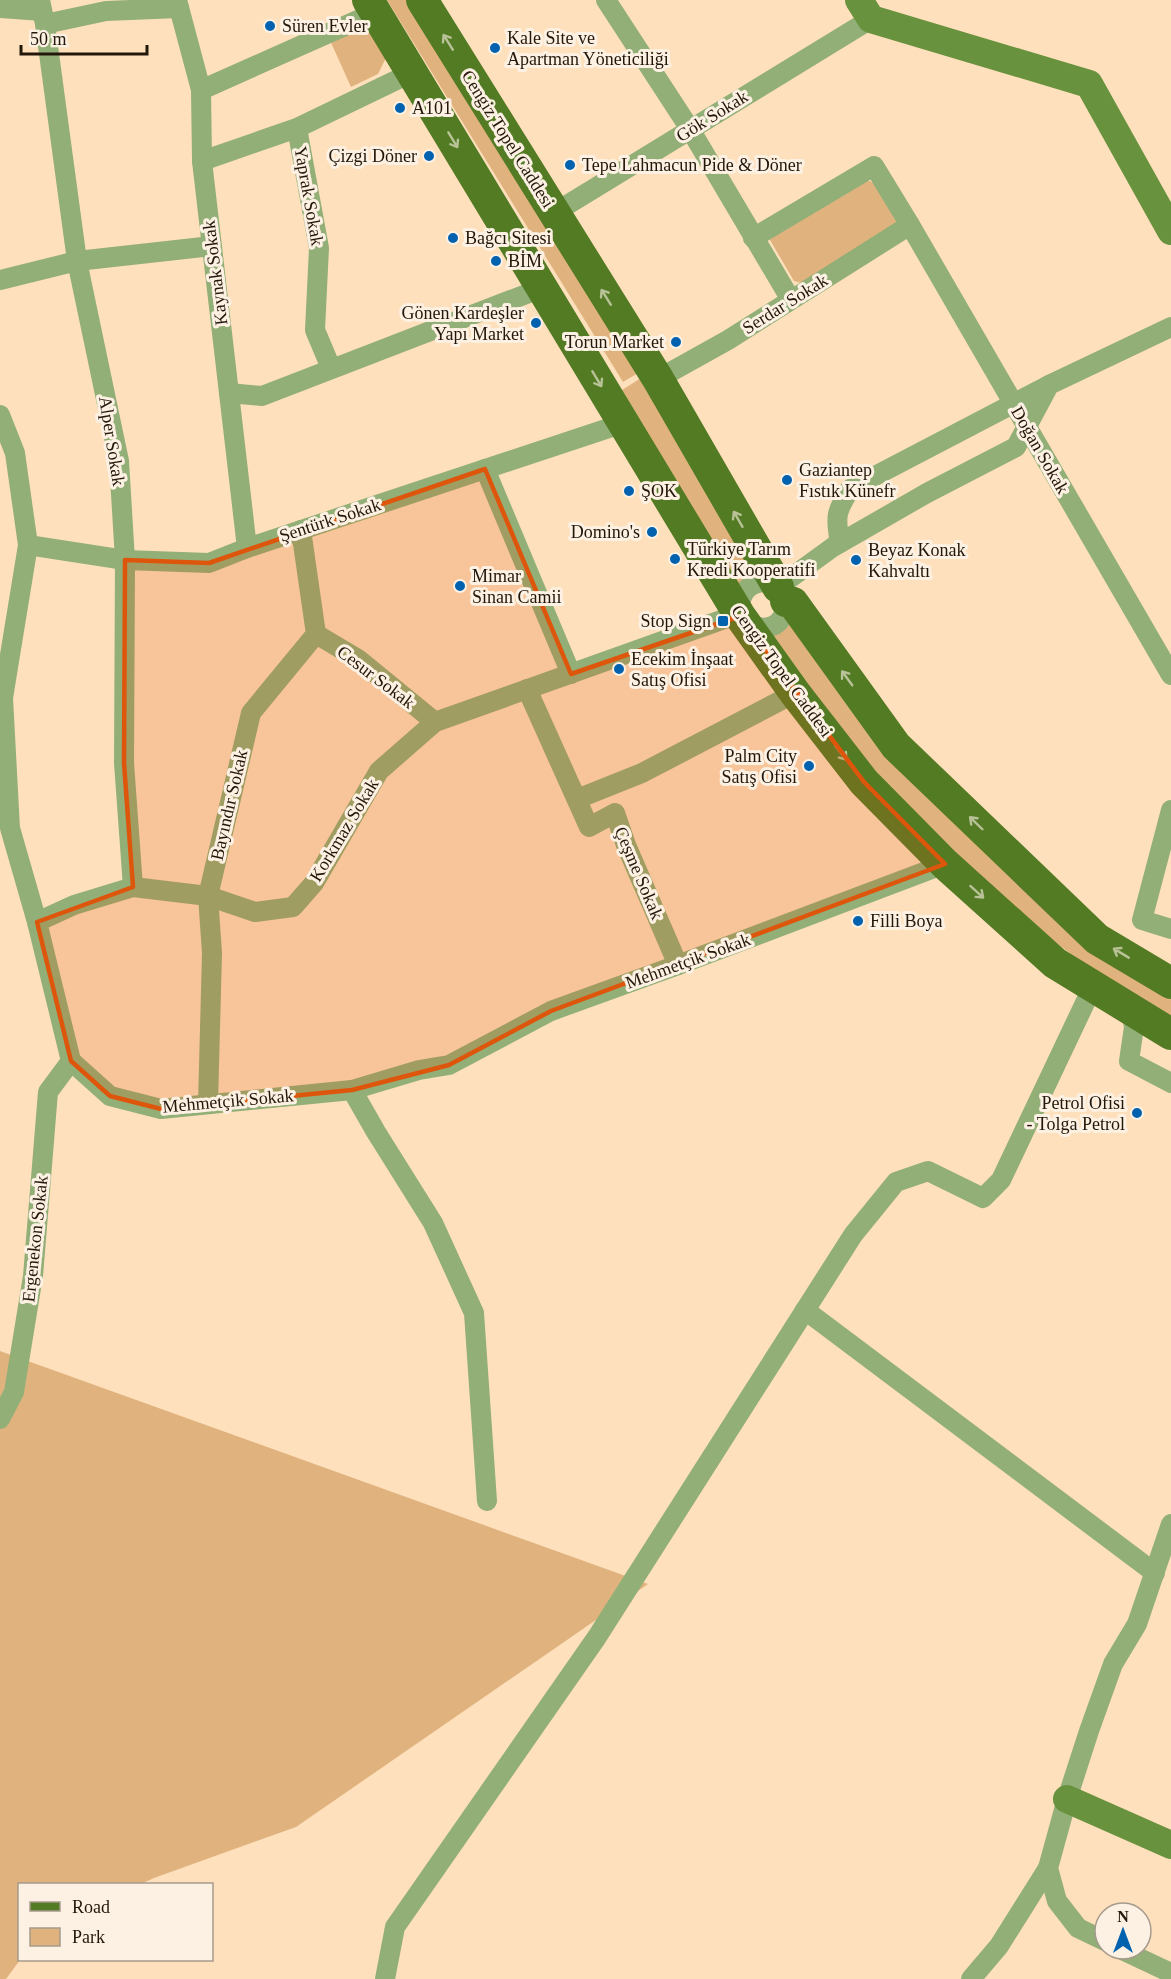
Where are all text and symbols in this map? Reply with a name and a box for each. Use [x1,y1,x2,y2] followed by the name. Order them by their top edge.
[282,16,367,36] place label: Süren Evler
[21,18,147,56] scale bar
[263,19,277,33] marker: Süren Evler
[507,28,669,69] place label: Kale Site ve Apartman Yöneticiliği
[30,29,67,49] text: 50 m
[441,34,453,51] one-way arrow
[488,41,502,55] marker: Kale Site ve Apartman Yöneticiliği
[458,67,558,211] street label: Cengiz Topel Caddesi
[673,86,751,146] street label: Gök Sokak
[412,98,452,118] place label: A101
[393,101,407,115] marker: A101
[448,131,460,148] one-way arrow
[290,145,328,247] street label: Yaprak Sokak
[329,146,417,166] place label: Çizgi Döner
[422,149,436,163] marker: Çizgi Döner
[582,155,802,175] place label: Tepe Lahmacun Pide & Döner
[563,158,577,172] marker: Tepe Lahmacun Pide & Döner
[199,219,231,327] street label: Kaynak Sokak
[465,228,552,248] place label: Bağcı Sitesi
[446,231,460,245] marker: Bağcı Sitesi
[508,251,542,271] place label: BİM
[489,254,503,268] marker: BİM
[739,270,831,338] street label: Serdar Sokak
[600,289,612,306] one-way arrow
[402,303,524,344] place label: Gönen Kardeşler Yapı Market
[529,316,543,330] marker: Gönen Kardeşler Yapı Market
[565,332,664,352] place label: Torun Market
[669,335,683,349] marker: Torun Market
[592,370,604,387] one-way arrow
[95,395,129,487] street label: Alper Sokak
[1007,403,1073,497] street label: Doğan Sokak
[799,460,896,501] place label: Gaziantep Fıstık Künefr
[780,473,794,487] marker: Gaziantep Fıstık Künefr
[641,481,677,501] place label: ŞOK
[622,484,636,498] marker: ŞOK
[277,494,383,546] street label: Şentürk Sokak
[732,511,744,528] one-way arrow
[571,522,640,542] place label: Domino's
[645,525,659,539] marker: Domino's
[687,539,815,580] place label: Türkiye Tarım Kredi Kooperatifi
[868,540,965,581] place label: Beyaz Konak Kahvaltı
[668,552,682,566] marker: Türkiye Tarım Kredi Kooperatifi
[849,553,863,567] marker: Beyaz Konak Kahvaltı
[472,566,562,607] place label: Mimar Sinan Camii
[453,579,467,593] marker: Mimar Sinan Camii
[727,601,837,741] street label: Cengiz Topel Caddesi
[640,611,711,631] place label: Stop Sign
[716,614,730,628] marker: Stop Sign
[333,641,419,713] street label: Cesur Sokak
[631,649,733,690] place label: Ecekim İnşaat Satış Ofisi
[612,662,626,676] marker: Ecekim İnşaat Satış Ofisi
[841,671,853,687] one-way arrow
[835,744,848,760] one-way arrow
[721,746,797,787] place label: Palm City Satış Ofisi
[207,748,251,862] street label: Bayındır Sokak
[802,759,816,773] marker: Palm City Satış Ofisi
[305,775,383,885] street label: Korkmaz Sokak
[969,816,984,830] one-way arrow
[611,824,667,922] street label: Çeşme Sokak
[969,885,984,899] one-way arrow
[870,911,943,931] place label: Filli Boya
[851,914,865,928] marker: Filli Boya
[623,929,753,993] street label: Mehmetçik Sokak
[1113,947,1130,959] one-way arrow
[162,1085,294,1117] street label: Mehmetçik Sokak
[1027,1093,1125,1134] place label: Petrol Ofisi - Tolga Petrol
[1130,1106,1144,1120] marker: Petrol Ofisi - Tolga Petrol
[18,1175,52,1303] street label: Ergenekon Sokak
[18,1883,213,1961] legend
[72,1897,110,1917] text: Road
[1093,1901,1153,1961] north arrow
[1117,1908,1129,1925] text: N
[72,1927,105,1947] text: Park

